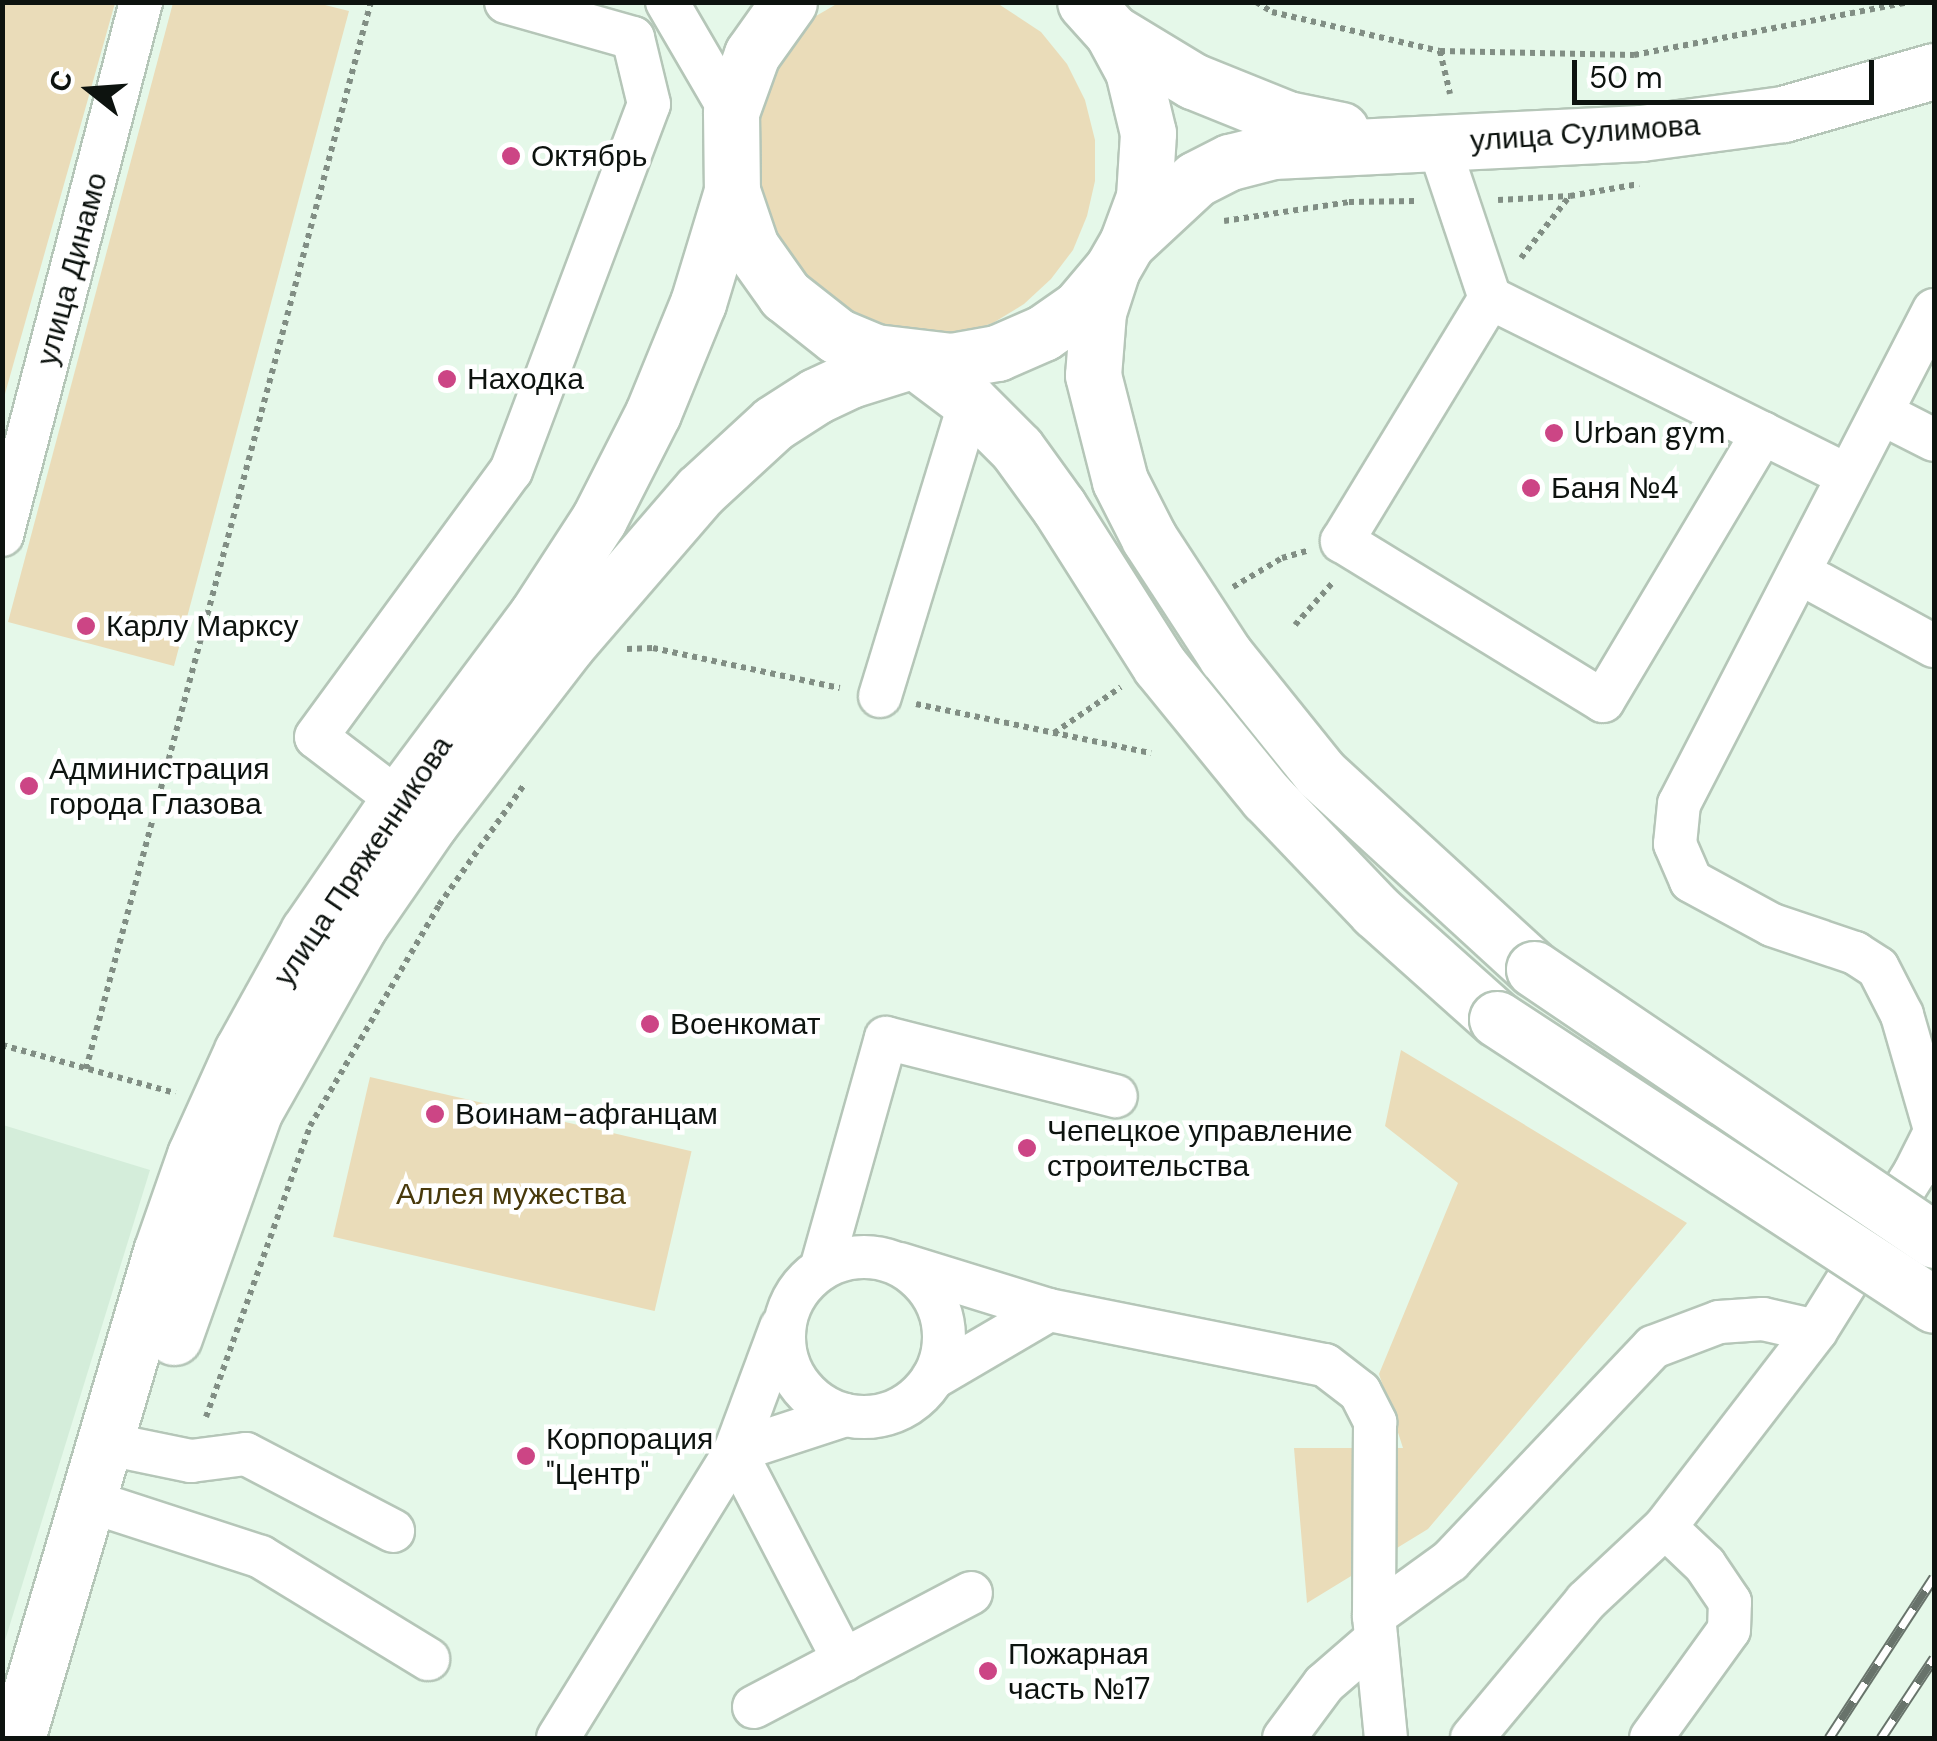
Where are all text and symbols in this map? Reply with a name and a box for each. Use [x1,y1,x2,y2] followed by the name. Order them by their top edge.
[40,40,140,140] north arrow
[1577,40,1880,102] scale bar
[1589,58,1663,97] text: 50 m
[40,66,81,96] text: С
[1469,107,1701,159] street label: улица Сулимова
[531,138,647,174] place label: Октябрь
[500,145,522,167] marker: Октябрь
[29,169,115,369] street label: улица Динамо
[467,361,584,397] place label: Находка
[436,368,458,390] marker: Находка
[1574,415,1725,451] place label: Urban gym
[1543,422,1565,444] marker: Urban gym
[1551,470,1679,506] place label: Баня №4
[1520,477,1542,499] marker: Баня №4
[106,608,298,644] place label: Карлу Марксу
[75,615,97,637] marker: Карлу Марксу
[266,729,460,993] street label: улица Пряженникова
[49,751,270,822] place label: Администрация города Глазова
[18,775,40,797] marker: Администрация города Глазова
[670,1006,820,1042] place label: Военкомат
[639,1013,661,1035] marker: Военкомат
[455,1096,718,1132] place label: Воинам-афганцам
[424,1103,446,1125] marker: Воинам-афганцам
[1047,1113,1353,1184] place label: Чепецкое управление строительства
[1016,1137,1038,1159] marker: Чепецкое управление строительства
[396,1176,626,1212] park label: Аллея мужества
[546,1421,713,1492] place label: Корпорация "Центр"
[515,1445,537,1467] marker: Корпорация "Центр"
[1008,1636,1150,1706] place label: Пожарная часть №17
[977,1660,999,1682] marker: Пожарная часть №17

